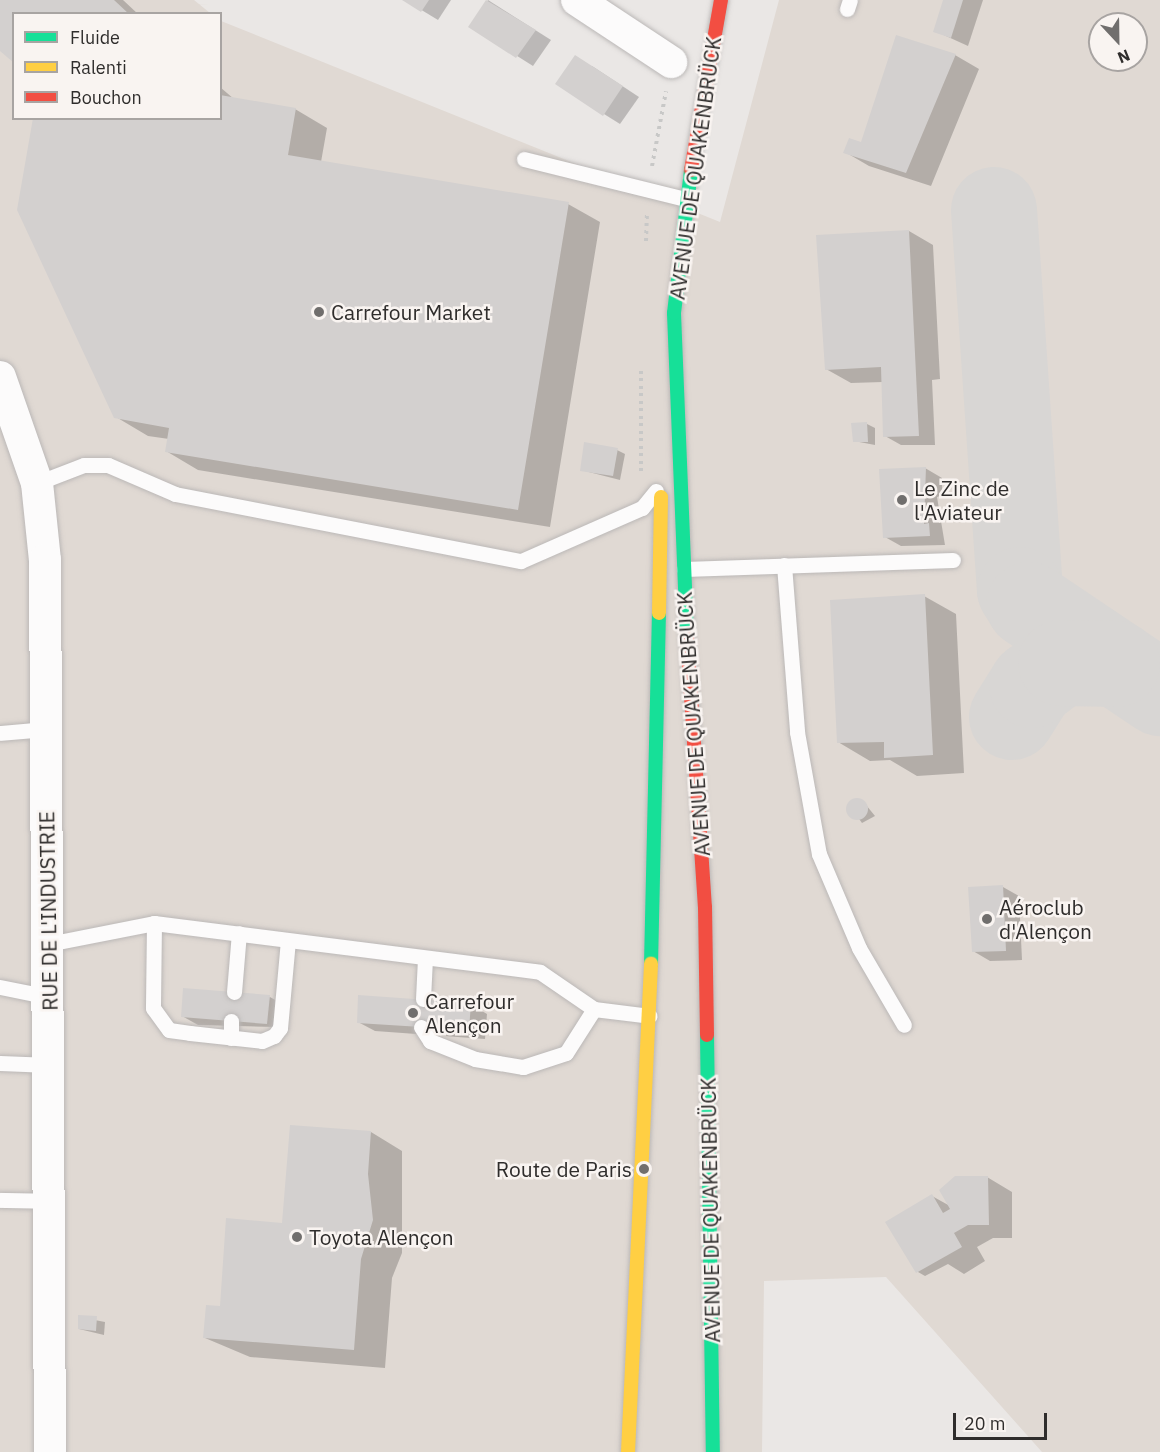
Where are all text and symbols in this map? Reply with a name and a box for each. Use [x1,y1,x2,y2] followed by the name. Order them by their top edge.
[12,12,222,120] legend
[1088,12,1148,72] north arrow
[70,26,120,49] text: Fluide
[664,35,726,301] street label: AVENUE DE QUAKENBRÜCK
[1115,45,1133,68] text: N
[70,56,127,79] text: Ralenti
[70,86,142,109] text: Bouchon
[331,299,491,325] place label: Carrefour Market
[312,305,326,319] marker: Carrefour Market
[914,475,1009,525] place label: Le Zinc de l'Aviateur
[895,493,909,507] marker: Le Zinc de l'Aviateur
[671,591,715,857] street label: AVENUE DE QUAKENBRÜCK
[34,811,62,1011] street label: RUE DE L'INDUSTRIE
[999,894,1092,944] place label: Aéroclub d'Alençon
[980,912,994,926] marker: Aéroclub d'Alençon
[425,988,514,1038] place label: Carrefour Alençon
[406,1006,420,1020] marker: Carrefour Alençon
[695,1077,725,1343] street label: AVENUE DE QUAKENBRÜCK
[496,1156,632,1182] place label: Route de Paris
[637,1162,651,1176] marker: Route de Paris
[309,1224,454,1250] place label: Toyota Alençon
[290,1230,304,1244] marker: Toyota Alençon
[956,1401,1050,1439] scale bar
[964,1412,1006,1435] text: 20 m

